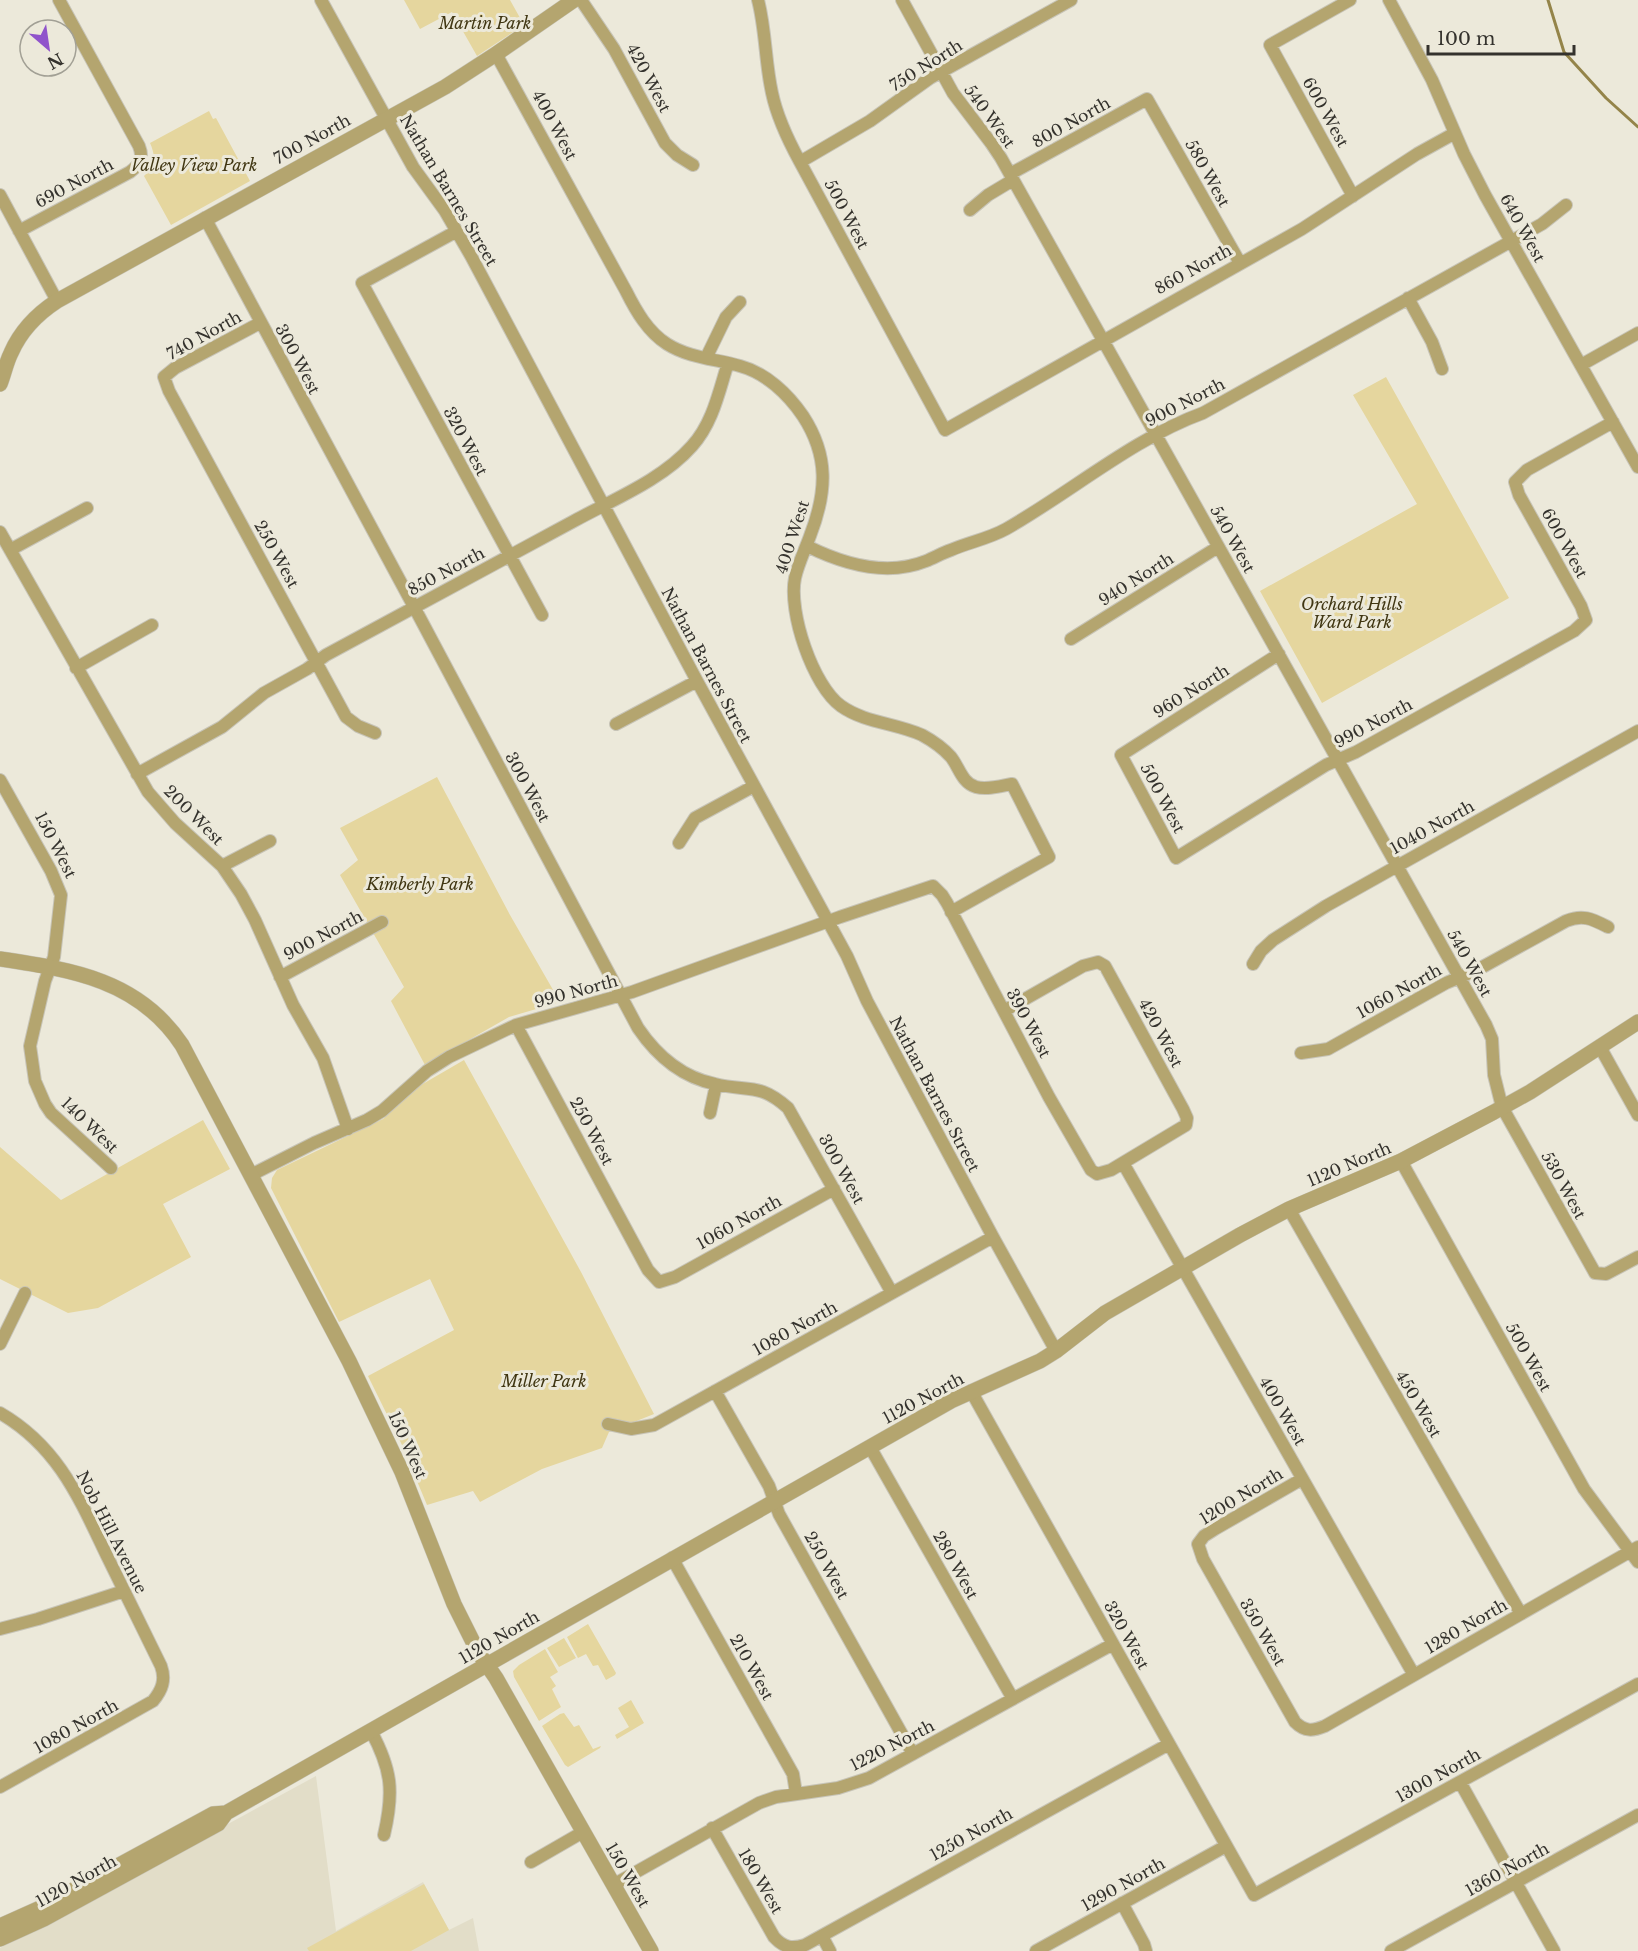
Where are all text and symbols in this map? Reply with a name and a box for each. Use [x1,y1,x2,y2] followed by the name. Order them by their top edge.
[438,13,531,33] park label: Martin Park
[18,18,78,78] north arrow
[1428,18,1574,56] scale bar
[1437,28,1495,50] text: 100 m
[886,35,966,95] street label: 750 North
[623,40,675,116] street label: 420 West
[44,49,67,74] text: N
[1299,73,1353,151] street label: 600 West
[960,80,1020,152] street label: 540 West
[528,87,582,163] street label: 400 West
[1028,92,1114,152] street label: 800 North
[270,110,354,168] street label: 700 North
[396,111,502,269] street label: Nathan Barnes Street
[1181,136,1235,210] street label: 580 West
[31,154,117,212] street label: 690 North
[131,155,257,175] park label: Valley View Park
[820,176,874,252] street label: 500 West
[1496,190,1550,266] street label: 640 West
[1151,240,1235,298] street label: 860 North
[163,306,245,364] street label: 740 North
[271,320,325,398] street label: 300 West
[1142,373,1228,431] street label: 900 North
[440,403,492,479] street label: 320 West
[771,498,813,576] street label: 400 West
[1206,502,1260,576] street label: 540 West
[1538,504,1592,582] street label: 600 West
[250,517,304,591] street label: 250 West
[404,542,488,600] street label: 850 North
[1095,548,1177,610] street label: 940 North
[658,584,756,746] street label: Nathan Barnes Street
[1301,594,1403,632] park label: Orchard Hills Ward Park
[1149,660,1233,722] street label: 960 North
[1330,694,1416,752] street label: 990 North
[501,748,555,826] street label: 300 West
[1136,760,1190,836] street label: 500 West
[160,781,228,849] street label: 200 West
[1386,796,1478,858] street label: 1040 North
[31,809,81,881] street label: 150 West
[365,874,474,894] park label: Kimberly Park
[280,906,366,964] street label: 900 North
[1443,926,1497,1000] street label: 540 West
[1353,959,1445,1023] street label: 1060 North
[532,970,620,1012] street label: 990 North
[1002,985,1056,1061] street label: 390 West
[1135,995,1187,1071] street label: 420 West
[886,1013,984,1175] street label: Nathan Barnes Street
[57,1093,123,1157] street label: 140 West
[566,1093,618,1169] street label: 250 West
[815,1131,869,1207] street label: 300 West
[1304,1137,1394,1191] street label: 1120 North
[1537,1148,1591,1222] street label: 530 West
[693,1190,785,1254] street label: 1060 North
[749,1297,841,1359] street label: 1080 North
[1502,1319,1556,1395] street label: 500 West
[1392,1367,1446,1441] street label: 450 West
[879,1368,967,1428] street label: 1120 North
[501,1371,586,1391] park label: Miller Park
[1255,1373,1311,1449] street label: 400 West
[384,1408,432,1482] street label: 150 West
[1196,1463,1286,1529] street label: 1200 North
[72,1467,152,1597] street label: Nob Hill Avenue
[929,1527,983,1603] street label: 280 West
[800,1528,854,1602] street label: 250 West
[1421,1594,1511,1658] street label: 1280 North
[1236,1595,1290,1669] street label: 350 West
[1100,1597,1154,1673] street label: 320 West
[455,1606,543,1668] street label: 1120 North
[726,1630,778,1704] street label: 210 West
[30,1695,122,1757] street label: 1080 North
[846,1715,938,1775] street label: 1220 North
[1392,1744,1484,1806] street label: 1300 North
[926,1803,1016,1865] street label: 1250 North
[1462,1838,1552,1900] street label: 1360 North
[601,1839,655,1911] street label: 150 West
[734,1845,788,1917] street label: 180 West
[32,1851,120,1911] street label: 1120 North
[1078,1853,1168,1915] street label: 1290 North

